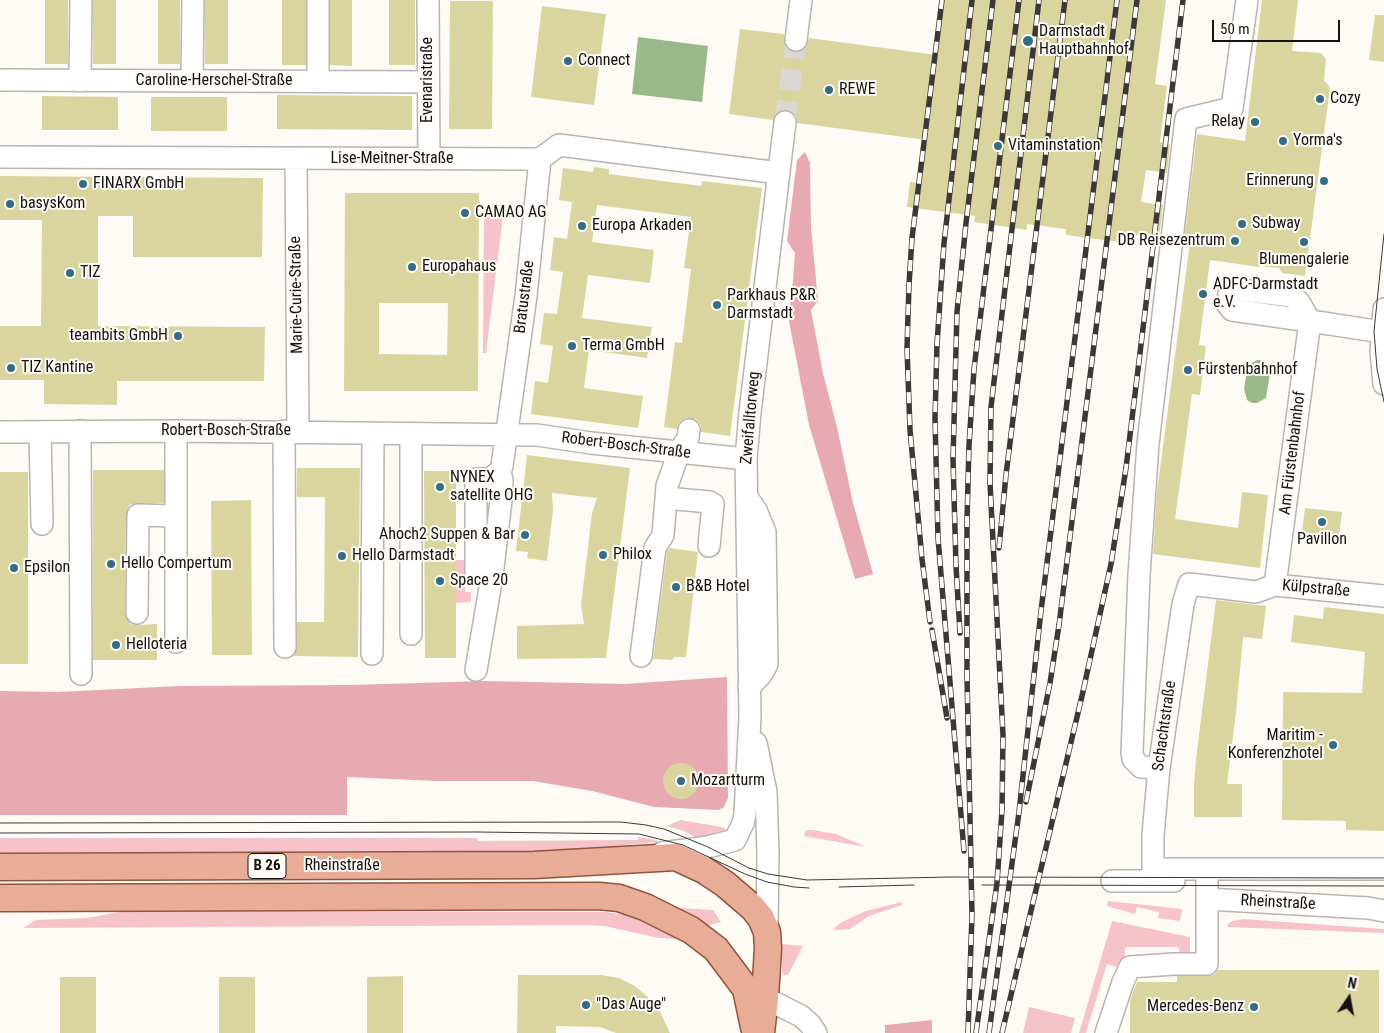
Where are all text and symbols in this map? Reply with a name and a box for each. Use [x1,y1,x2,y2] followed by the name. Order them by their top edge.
[1214,10,1342,42] scale bar
[1220,20,1250,38] text: 50 m
[1039,22,1129,60] place label: Darmstadt Hauptbahnhof
[1021,34,1035,48] marker: Darmstadt Hauptbahnhof
[418,37,438,123] street label: Evenaristraße
[578,51,630,71] place label: Connect
[562,55,574,67] marker: Connect
[135,71,293,91] street label: Caroline-Herschel-Straße
[839,80,876,100] place label: REWE
[823,84,835,96] marker: REWE
[1330,89,1361,109] place label: Cozy
[1314,93,1326,105] marker: Cozy
[1211,112,1245,132] place label: Relay
[1249,116,1261,128] marker: Relay
[1293,131,1342,151] place label: Yorma's
[1277,135,1289,147] marker: Yorma's
[1008,136,1100,156] place label: Vitaminstation
[992,140,1004,152] marker: Vitaminstation
[330,149,454,169] street label: Lise-Meitner-Straße
[1246,171,1314,191] place label: Erinnerung
[93,174,184,194] place label: FINARX GmbH
[1318,175,1330,187] marker: Erinnerung
[77,178,89,190] marker: FINARX GmbH
[20,194,85,214] place label: basysKom
[4,198,16,210] marker: basysKom
[475,203,547,223] place label: CAMAO AG
[459,207,471,219] marker: CAMAO AG
[1252,214,1301,234] place label: Subway
[592,216,692,236] place label: Europa Arkaden
[1236,218,1248,230] marker: Subway
[576,220,588,232] marker: Europa Arkaden
[1117,231,1225,251] place label: DB Reisezentrum
[1229,235,1241,247] marker: DB Reisezentrum
[286,236,308,354] street label: Marie-Curie-Straße
[1298,236,1310,248] marker: Blumengalerie
[1259,250,1349,270] place label: Blumengalerie
[422,257,496,277] place label: Europahaus
[511,259,539,335] street label: Bratustraße
[406,261,418,273] marker: Europahaus
[80,263,101,283] place label: TIZ
[64,267,76,279] marker: TIZ
[1213,275,1318,313] place label: ADFC-Darmstadt e.V.
[727,286,816,324] place label: Parkhaus P&R Darmstadt
[1197,288,1209,300] marker: ADFC-Darmstadt e.V.
[711,299,723,311] marker: Parkhaus P&R Darmstadt
[69,326,168,346] place label: teambits GmbH
[172,330,184,342] marker: teambits GmbH
[582,336,665,356] place label: Terma GmbH
[566,340,578,352] marker: Terma GmbH
[21,358,93,378] place label: TIZ Kantine
[1198,360,1297,380] place label: Fürstenbahnhof
[5,362,17,374] marker: TIZ Kantine
[1182,364,1194,376] marker: Fürstenbahnhof
[737,371,765,465] street label: Zweifalltorweg
[1276,390,1310,516] street label: Am Fürstenbahnhof
[161,421,291,441] street label: Robert-Bosch-Straße
[560,429,692,463] street label: Robert-Bosch-Straße
[450,468,533,506] place label: NYNEX satellite OHG
[434,481,446,493] marker: NYNEX satellite OHG
[1316,516,1328,528] marker: Pavillon
[379,525,515,545] place label: Ahoch2 Suppen & Bar
[519,529,531,541] marker: Ahoch2 Suppen & Bar
[1297,530,1347,550] place label: Pavillon
[613,545,652,565] place label: Philox
[352,546,455,566] place label: Hello Darmstadt
[597,549,609,561] marker: Philox
[336,550,348,562] marker: Hello Darmstadt
[121,554,232,574] place label: Hello Compertum
[24,558,70,578] place label: Epsilon
[105,558,117,570] marker: Hello Compertum
[8,562,20,574] marker: Epsilon
[450,571,508,591] place label: Space 20
[434,575,446,587] marker: Space 20
[1281,576,1351,602] street label: Külpstraße
[686,577,750,597] place label: B&B Hotel
[670,581,682,593] marker: B&B Hotel
[126,635,187,655] place label: Helloteria
[110,639,122,651] marker: Helloteria
[1149,680,1181,772] street label: Schachtstraße
[1228,726,1323,764] place label: Maritim - Konferenzhotel
[1327,739,1339,751] marker: Maritim - Konferenzhotel
[691,771,765,791] place label: Mozartturm
[675,775,687,787] marker: Mozartturm
[248,854,286,878] road number: B 26
[304,856,380,876] street label: Rheinstraße
[1240,891,1316,915] street label: Rheinstraße
[1324,973,1374,1023] north arrow
[1346,975,1358,992] text: N
[596,995,666,1015] place label: "Das Auge"
[1147,997,1244,1017] place label: Mercedes-Benz
[580,999,592,1011] marker: "Das Auge"
[1248,1001,1260,1013] marker: Mercedes-Benz

